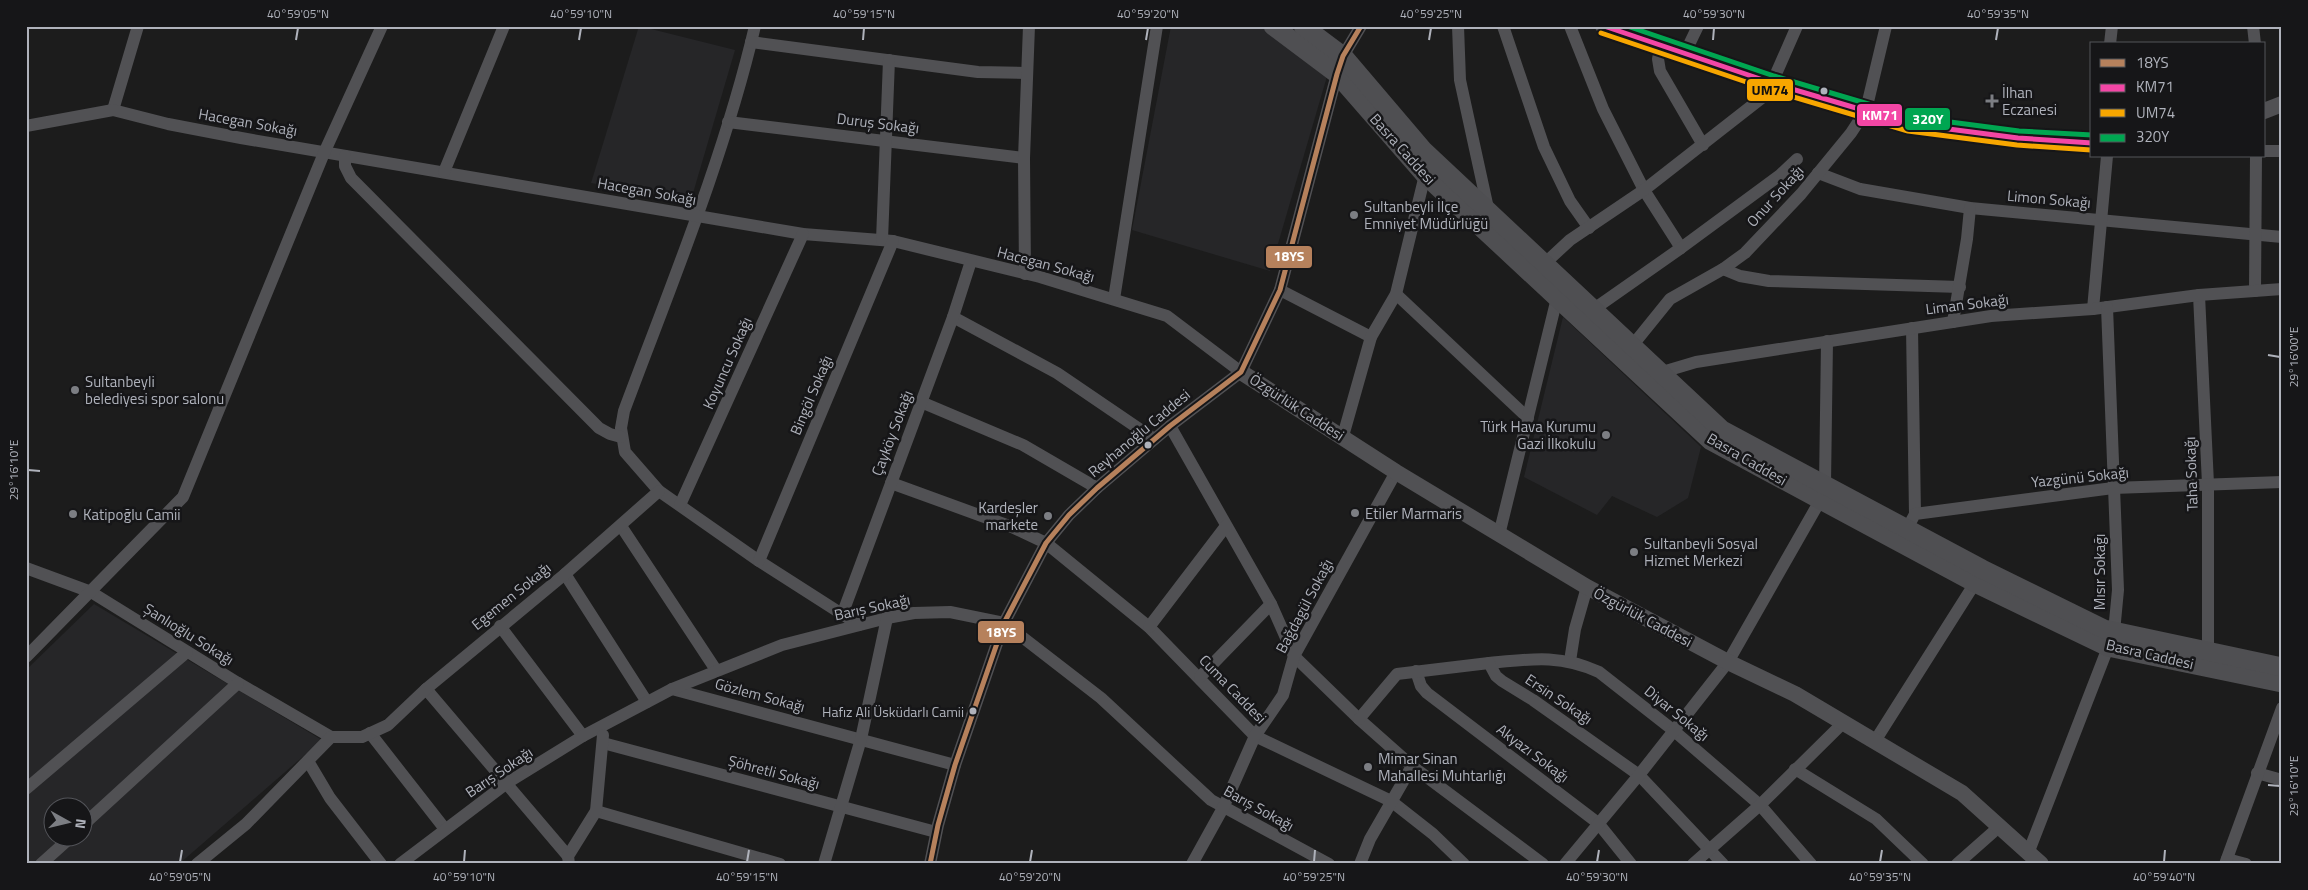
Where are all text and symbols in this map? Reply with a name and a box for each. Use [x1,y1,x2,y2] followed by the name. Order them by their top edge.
[267,4,329,23] text: 40°59'05"N
[550,4,612,23] text: 40°59'10"N
[833,4,895,23] text: 40°59'15"N
[1117,4,1179,23] text: 40°59'20"N
[1400,4,1462,23] text: 40°59'25"N
[1683,4,1745,23] text: 40°59'30"N
[1967,4,2029,23] text: 40°59'35"N
[2090,42,2266,158] legend
[2136,51,2169,74] text: 18YS
[2136,75,2174,98] text: KM71
[1746,78,1794,102] line badge: UM74
[1752,79,1789,100] text: UM74
[2002,81,2057,121] place label: İlhan Eczanesi
[1819,86,1829,96] unlabelled marker
[1986,95,1998,107] marker: İlhan Eczanesi
[2136,101,2175,124] text: UM74
[197,102,299,142] street label: Hacegan Sokağı
[1856,103,1903,127] line badge: KM71
[1862,104,1898,125] text: KM71
[836,107,920,139] street label: Duruş Sokağı
[1904,107,1951,131] line badge: 320Y
[1365,108,1441,190] street label: Basra Caddesi
[1912,108,1944,129] text: 320Y
[2136,125,2169,148] text: 320Y
[1741,160,1809,232] street label: Onur Sokağı
[596,171,698,211] street label: Hacegan Sokağı
[2006,184,2092,214] street label: Limon Sokağı
[1364,195,1488,235] place label: Sultanbeyli İlçe Emniyet Müdürlüğü
[1348,209,1360,221] marker: Sultanbeyli İlçe Emniyet Müdürlüğü
[995,240,1097,288] street label: Hacegan Sokağı
[1265,245,1313,269] line badge: 18YS
[1274,245,1305,266] text: 18YS
[1924,287,2010,321] street label: Liman Sokağı
[696,313,758,413] street label: Koyuncu Sokağı
[2284,326,2303,387] text: 29°16'00"E
[784,352,838,438] street label: Bingöl Sokağı
[1245,368,1349,446] street label: Özgürlük Caddesi
[85,370,224,410] place label: Sultanbeyli belediyesi spor salonu
[1083,383,1195,483] street label: Reyhanoğlu Caddesi
[69,384,81,396] marker: Sultanbeyli belediyesi spor salonu
[865,387,919,479] street label: Çayköy Sokağı
[1480,415,1596,455] place label: Türk Hava Kurumu Gazi İlkokulu
[1703,427,1791,491] street label: Basra Caddesi
[1600,429,1612,441] marker: Türk Hava Kurumu Gazi İlkokulu
[2178,436,2204,512] street label: Taha Sokağı
[4,439,23,500] text: 29°16'10"E
[1143,440,1153,450] unlabelled marker
[2030,460,2130,494] street label: Yazgünü Sokağı
[978,496,1038,536] place label: Kardeşler markete
[1365,502,1462,525] place label: Etiler Marmaris
[83,503,181,526] place label: Katipoğlu Camii
[1349,507,1361,519] marker: Etiler Marmaris
[67,508,79,520] marker: Katipoğlu Camii
[1042,510,1054,522] marker: Kardeşler markete
[1644,532,1758,572] place label: Sultanbeyli Sosyal Hizmet Merkezi
[2088,534,2111,610] street label: Mısır Sokağı
[1628,546,1640,558] marker: Sultanbeyli Sosyal Hizmet Merkezi
[1269,555,1339,657] street label: Bağdagül Sokağı
[466,557,556,635] street label: Egemen Sokağı
[1590,581,1696,653] street label: Özgürlük Caddesi
[832,588,912,626] street label: Barış Sokağı
[139,597,239,671] street label: Şanlıoğlu Sokağı
[977,620,1025,644] line badge: 18YS
[986,621,1017,642] text: 18YS
[2104,633,2196,675] street label: Basra Caddesi
[1194,649,1272,729] street label: Cuma Caddesi
[1521,668,1597,730] street label: Ersin Sokağı
[712,672,808,718] street label: Gözlem Sokağı
[1640,680,1714,746] street label: Diyar Sokağı
[822,701,964,722] place label: Hafız Ali Üsküdarlı Camii
[968,706,978,716] marker: Hafız Ali Üsküdarlı Camii
[1492,718,1574,788] street label: Akyazı Sokağı
[461,741,537,803] street label: Barış Sokağı
[1378,747,1506,787] place label: Mimar Sinan Mahallesi Muhtarlığı
[726,749,822,795] street label: Şöhretli Sokağı
[2284,755,2303,816] text: 29°16'10"E
[1362,761,1374,773] marker: Mimar Sinan Mahallesi Muhtarlığı
[1220,779,1298,837] street label: Barış Sokağı
[42,798,92,848] north arrow
[70,818,92,830] text: N
[149,867,211,886] text: 40°59'05"N
[433,867,495,886] text: 40°59'10"N
[716,867,778,886] text: 40°59'15"N
[999,867,1061,886] text: 40°59'20"N
[1283,867,1345,886] text: 40°59'25"N
[1566,867,1628,886] text: 40°59'30"N
[1849,867,1911,886] text: 40°59'35"N
[2133,867,2195,886] text: 40°59'40"N

